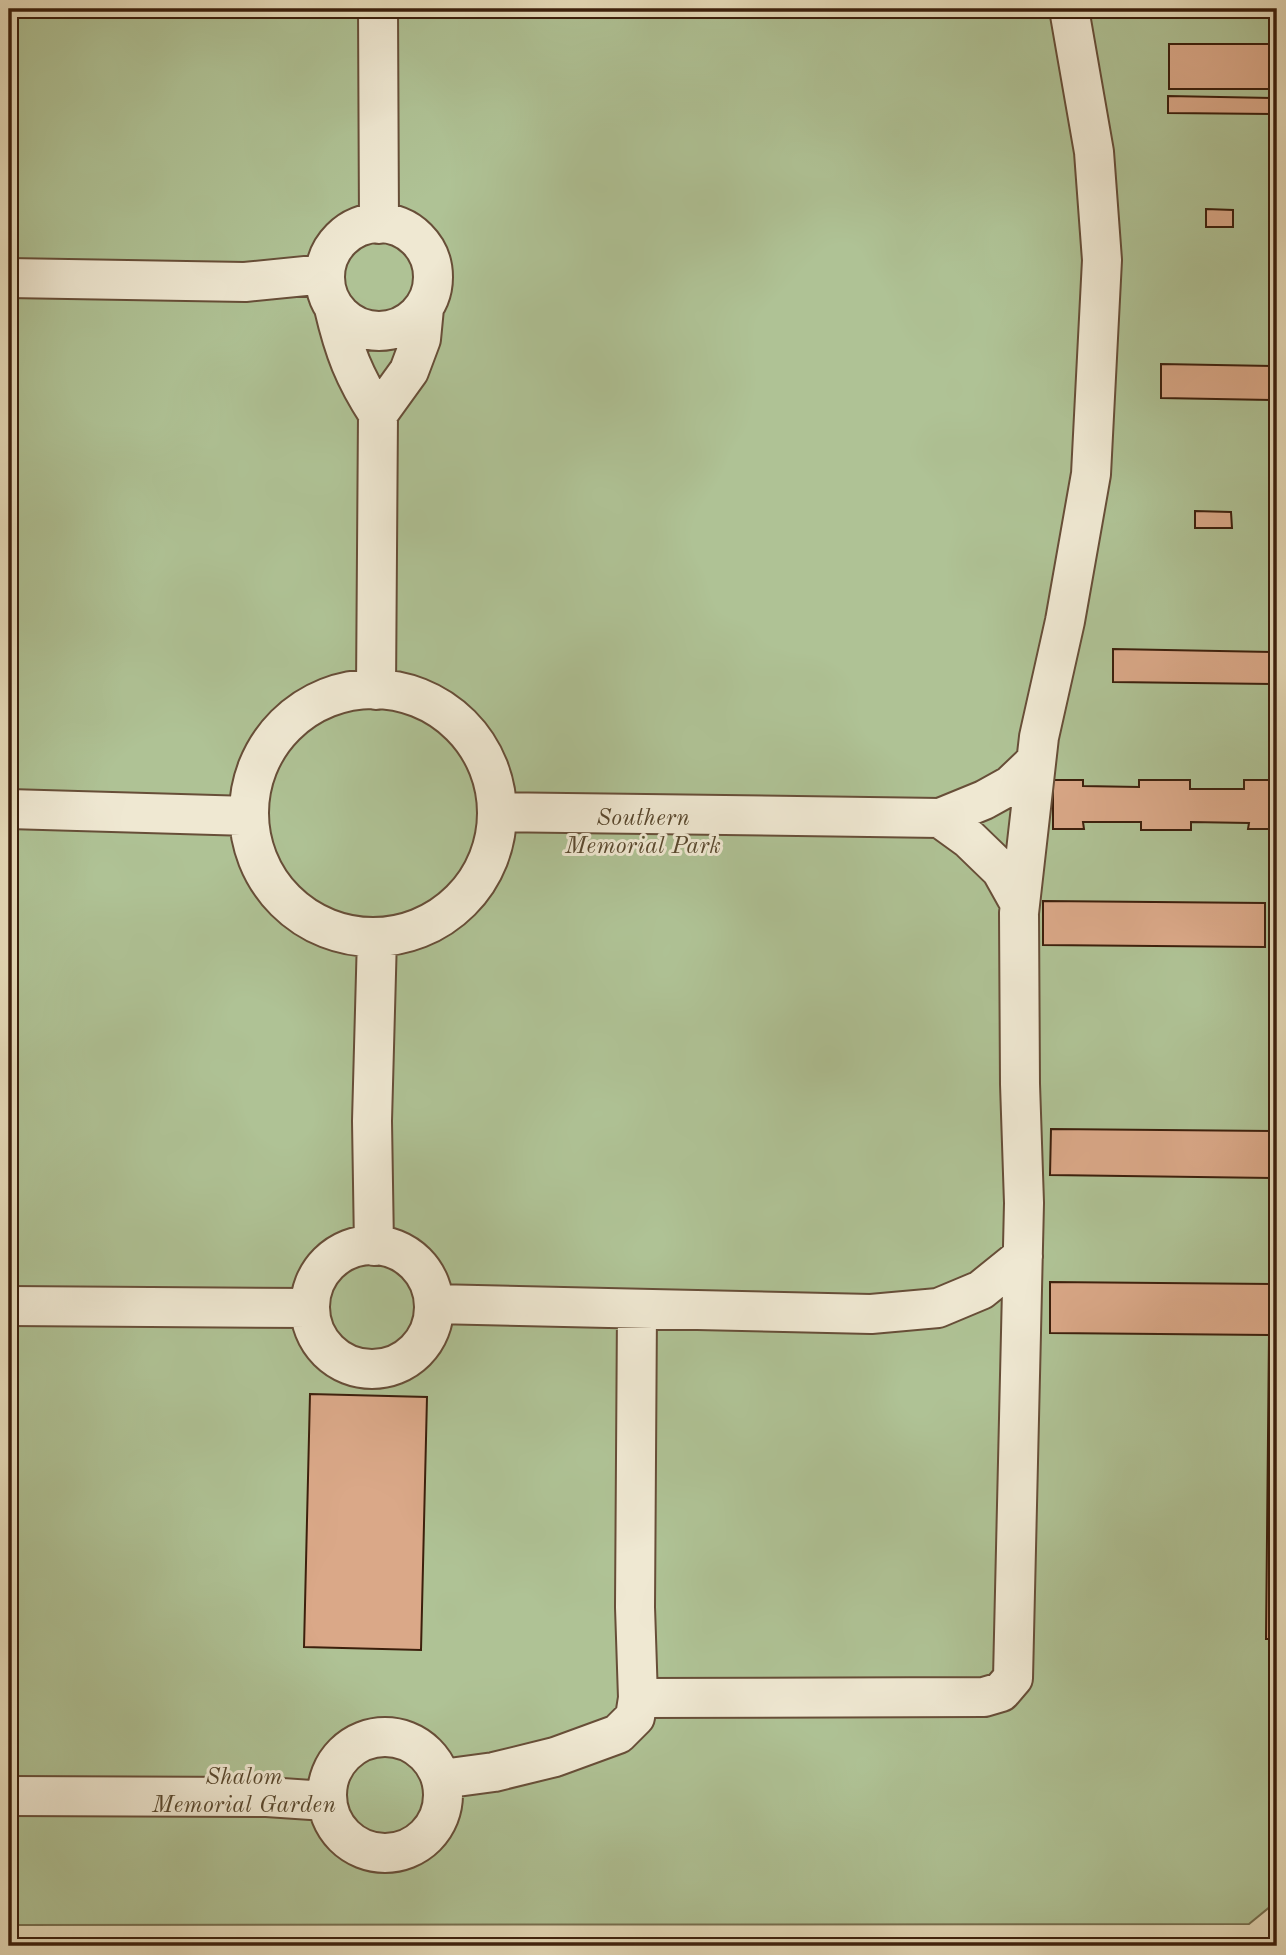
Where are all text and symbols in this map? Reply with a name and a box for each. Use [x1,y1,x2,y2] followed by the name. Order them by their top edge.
[564,807,721,859] park label: Southern Memorial Park
[151,1766,336,1818] park label: Shalom Memorial Garden

